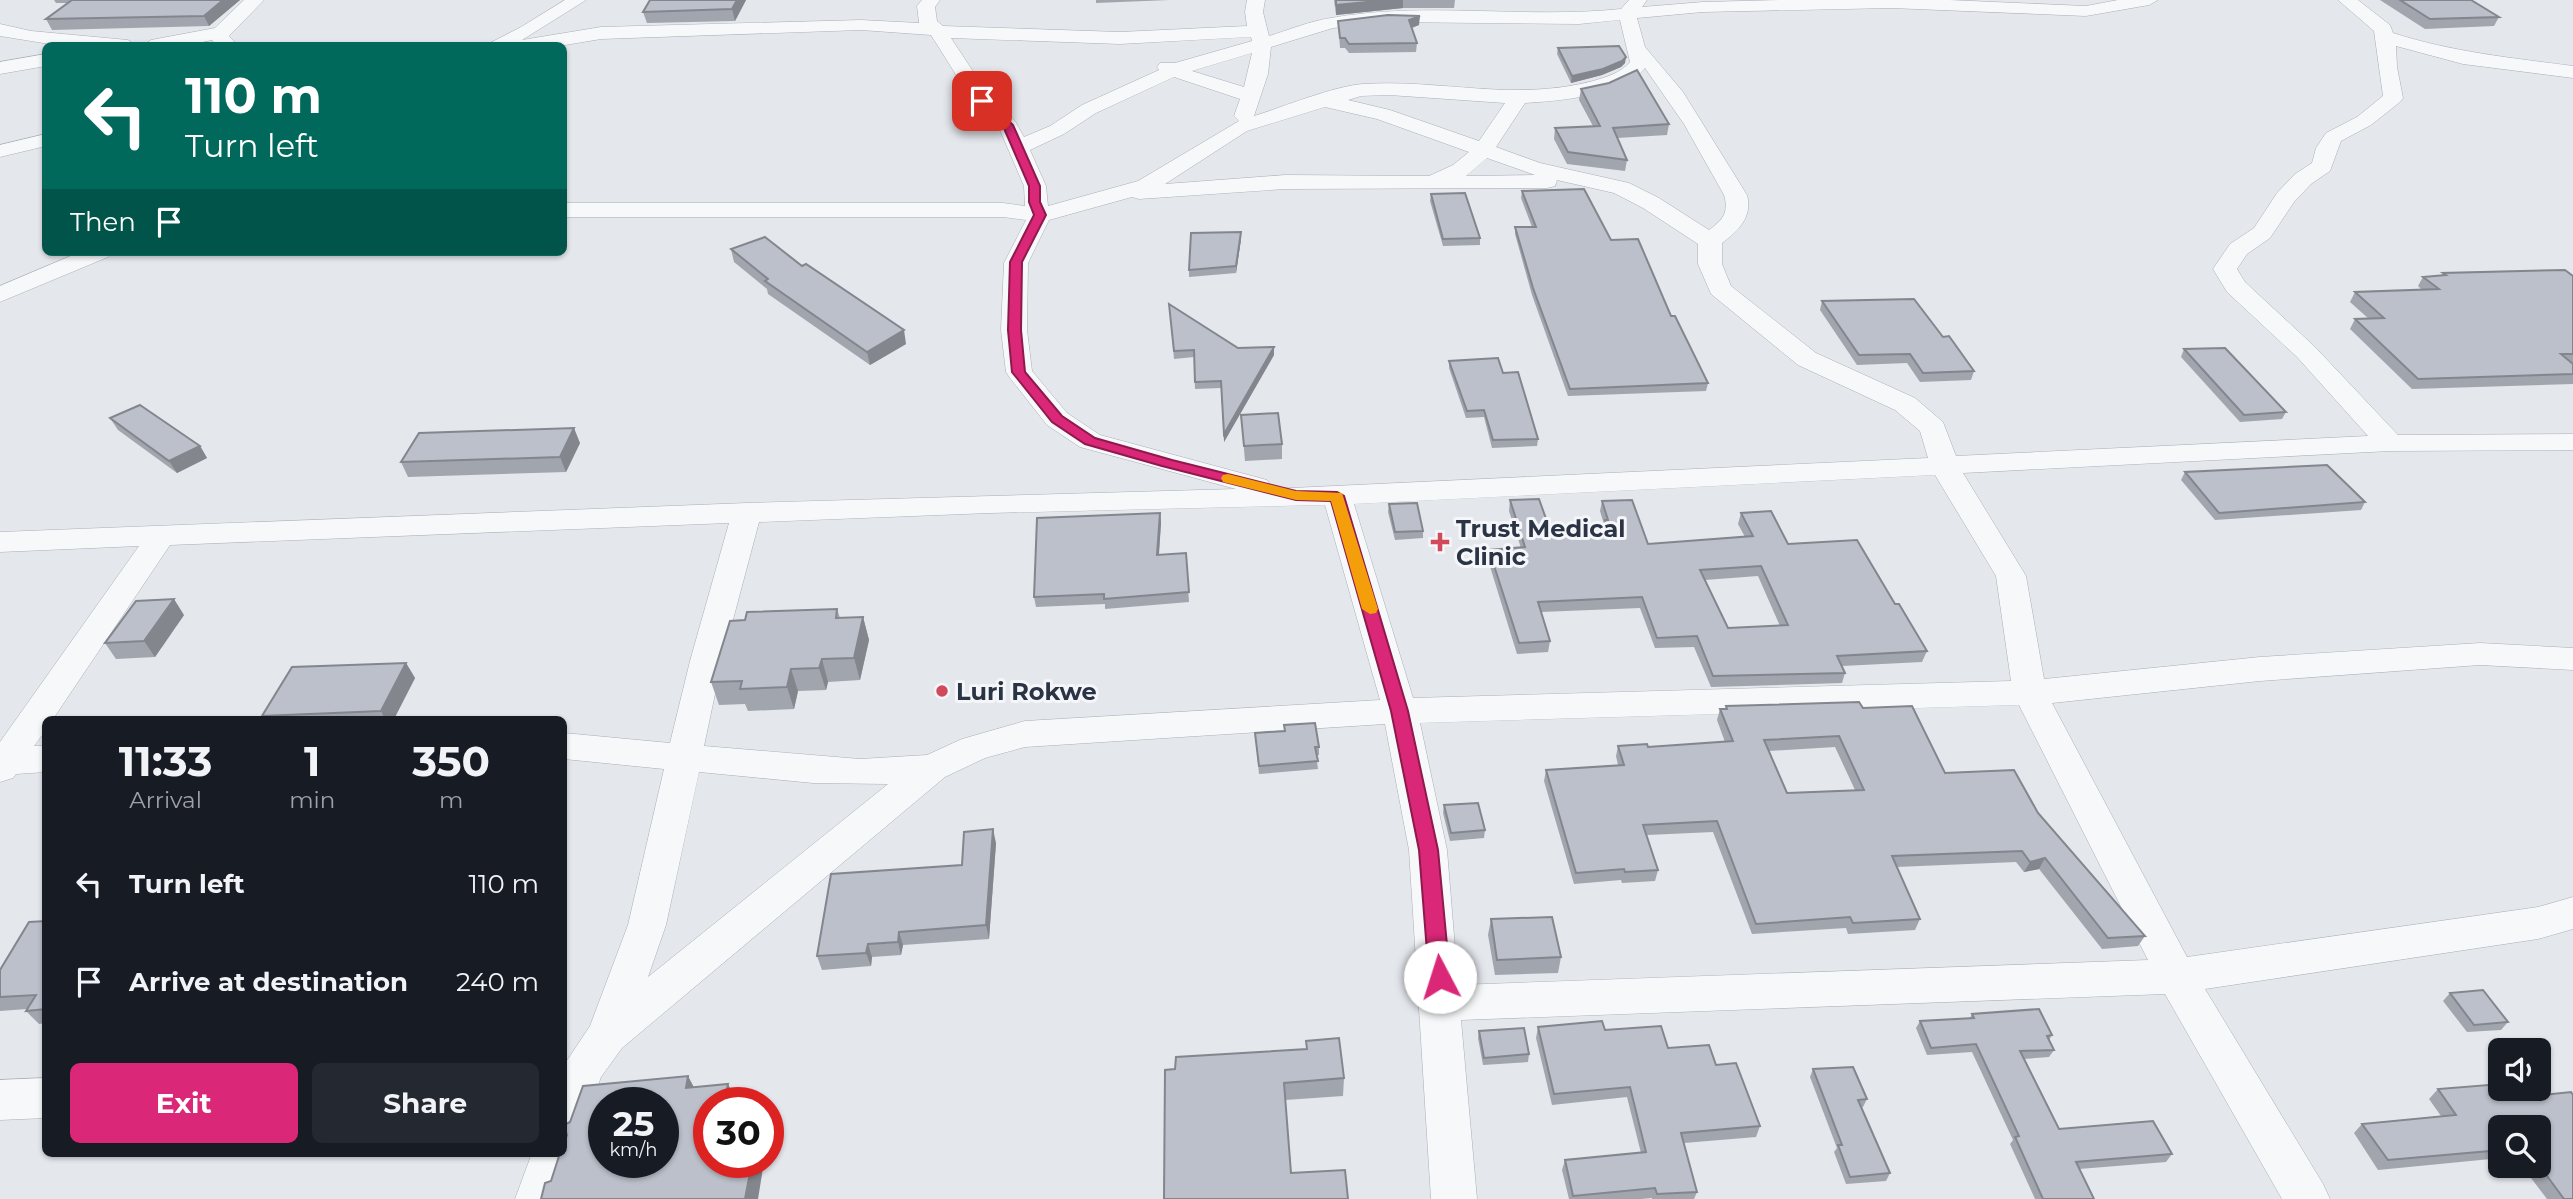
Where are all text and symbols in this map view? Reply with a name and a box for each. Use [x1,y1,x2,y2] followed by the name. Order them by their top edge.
[185,66,322,125] text: 110 m
[70,70,161,161] icon: left
[952,71,1012,131] pin
[963,82,1001,120] icon: arrive
[185,126,319,165] text: Turn left
[150,203,188,241] icon: arrive
[70,206,136,238] text: Then
[1456,514,1625,571] place label: Trust Medical Clinic
[1430,532,1450,552] marker: Trust Medical Clinic
[956,677,1097,706] place label: Luri Rokwe
[934,683,950,699] marker: Luri Rokwe
[119,735,212,787] text: 11:33
[304,735,320,787] text: 1
[412,735,490,787] text: 350
[129,786,202,814] text: Arrival
[289,786,335,814] text: min
[439,786,463,814] text: m
[70,865,108,903] icon: left
[129,868,245,900] text: Turn left
[469,868,539,900] text: 110 m
[1403,940,1477,1014] position arrow
[70,963,108,1001] icon: arrive
[129,966,408,998] text: Arrive at destination
[456,966,539,998] text: 240 m
[2488,1038,2551,1178] map controls
[2488,1038,2551,1101] button: sound
[70,1063,298,1143] button: Exit
[312,1063,539,1143] button: Share
[693,1087,784,1178] speed limit sign: 30
[613,1102,654,1145] text: 25
[2488,1115,2551,1178] button: search
[609,1139,658,1161] text: km/h

